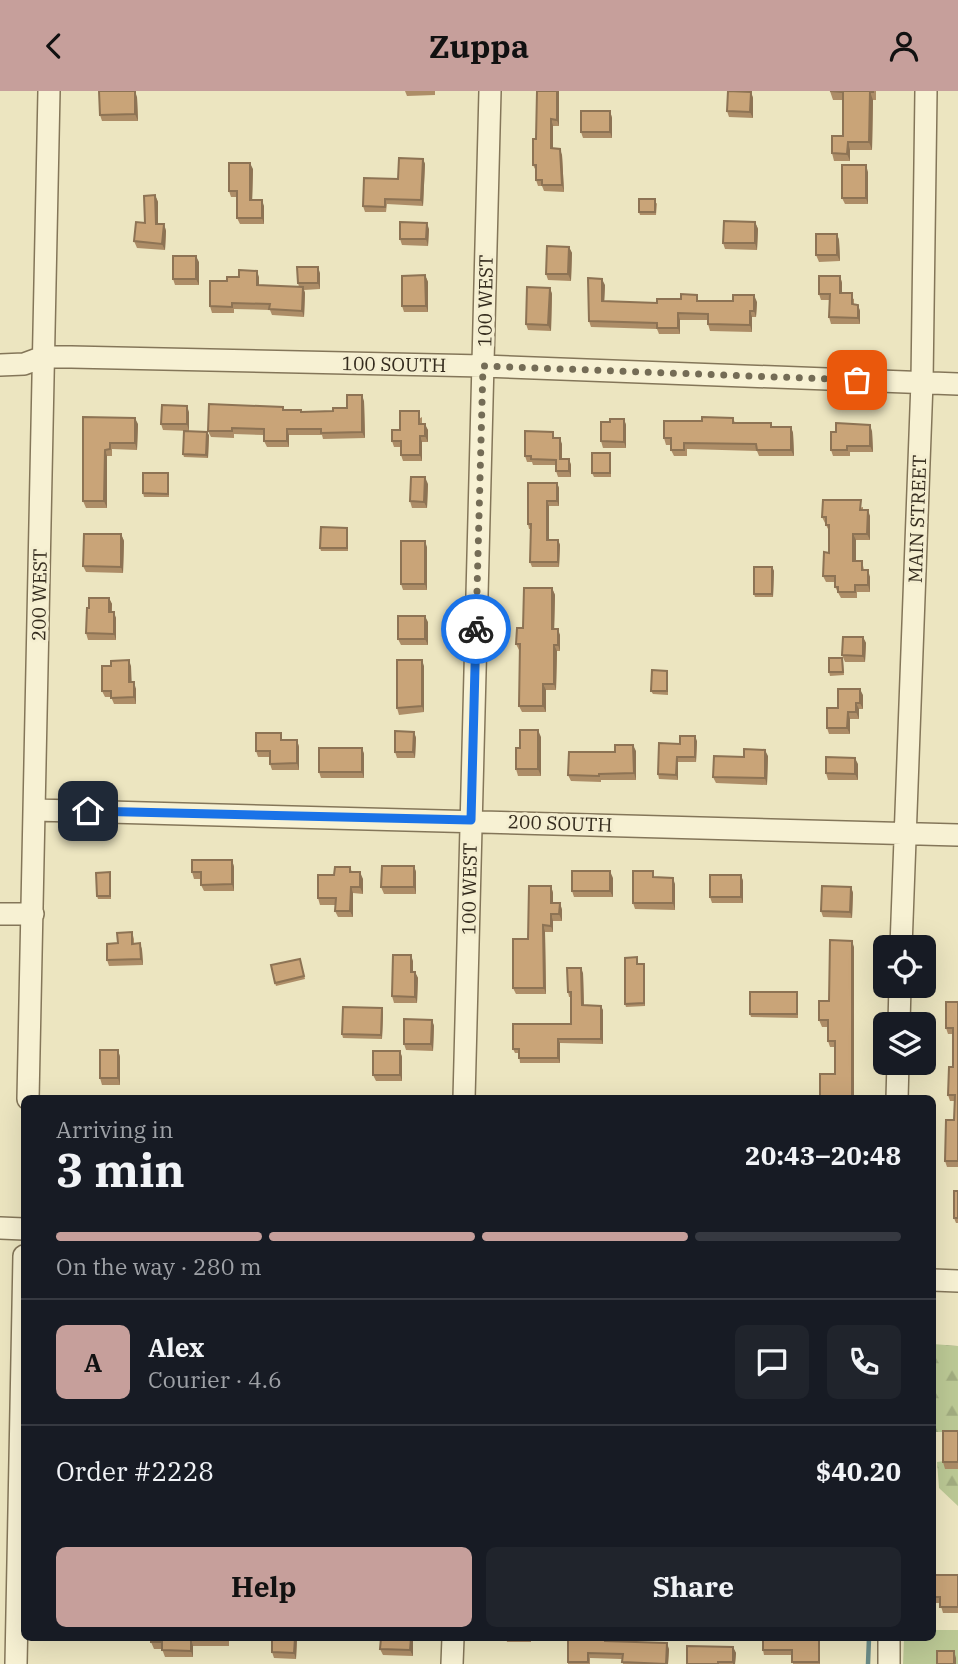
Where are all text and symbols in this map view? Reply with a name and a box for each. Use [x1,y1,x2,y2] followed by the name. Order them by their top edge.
[429,25,529,67] text: Zuppa
[35,27,73,65] icon: back
[885,27,923,65] icon: person
[472,255,498,347] street label: 100 WEST
[827,350,887,410] pin
[341,351,447,377] street label: 100 SOUTH
[838,361,876,399] icon: bag
[903,455,931,583] street label: MAIN STREET
[26,549,52,641] street label: 200 WEST
[441,594,511,664] courier
[457,610,495,648] icon: bike
[58,781,118,841] pin
[69,792,107,830] icon: home
[507,809,613,837] street label: 200 SOUTH
[456,843,482,935] street label: 100 WEST
[873,935,936,1075] map controls
[873,935,936,998] button: locate
[873,1012,936,1075] button: layers
[56,1114,173,1144] text: Arriving in
[745,1138,901,1172] text: 20:43–20:48
[56,1140,185,1200] text: 3 min
[56,1251,262,1281] text: On the way · 280 m
[735,1325,809,1399] button: chat
[827,1325,901,1399] button: phone
[148,1330,204,1364] text: Alex
[84,1345,102,1379] text: A
[148,1364,282,1394] text: Courier · 4.6
[56,1454,214,1488] text: Order #2228
[816,1454,901,1488] text: $40.20
[56,1547,472,1627] button: Help
[486,1547,901,1627] button: Share

